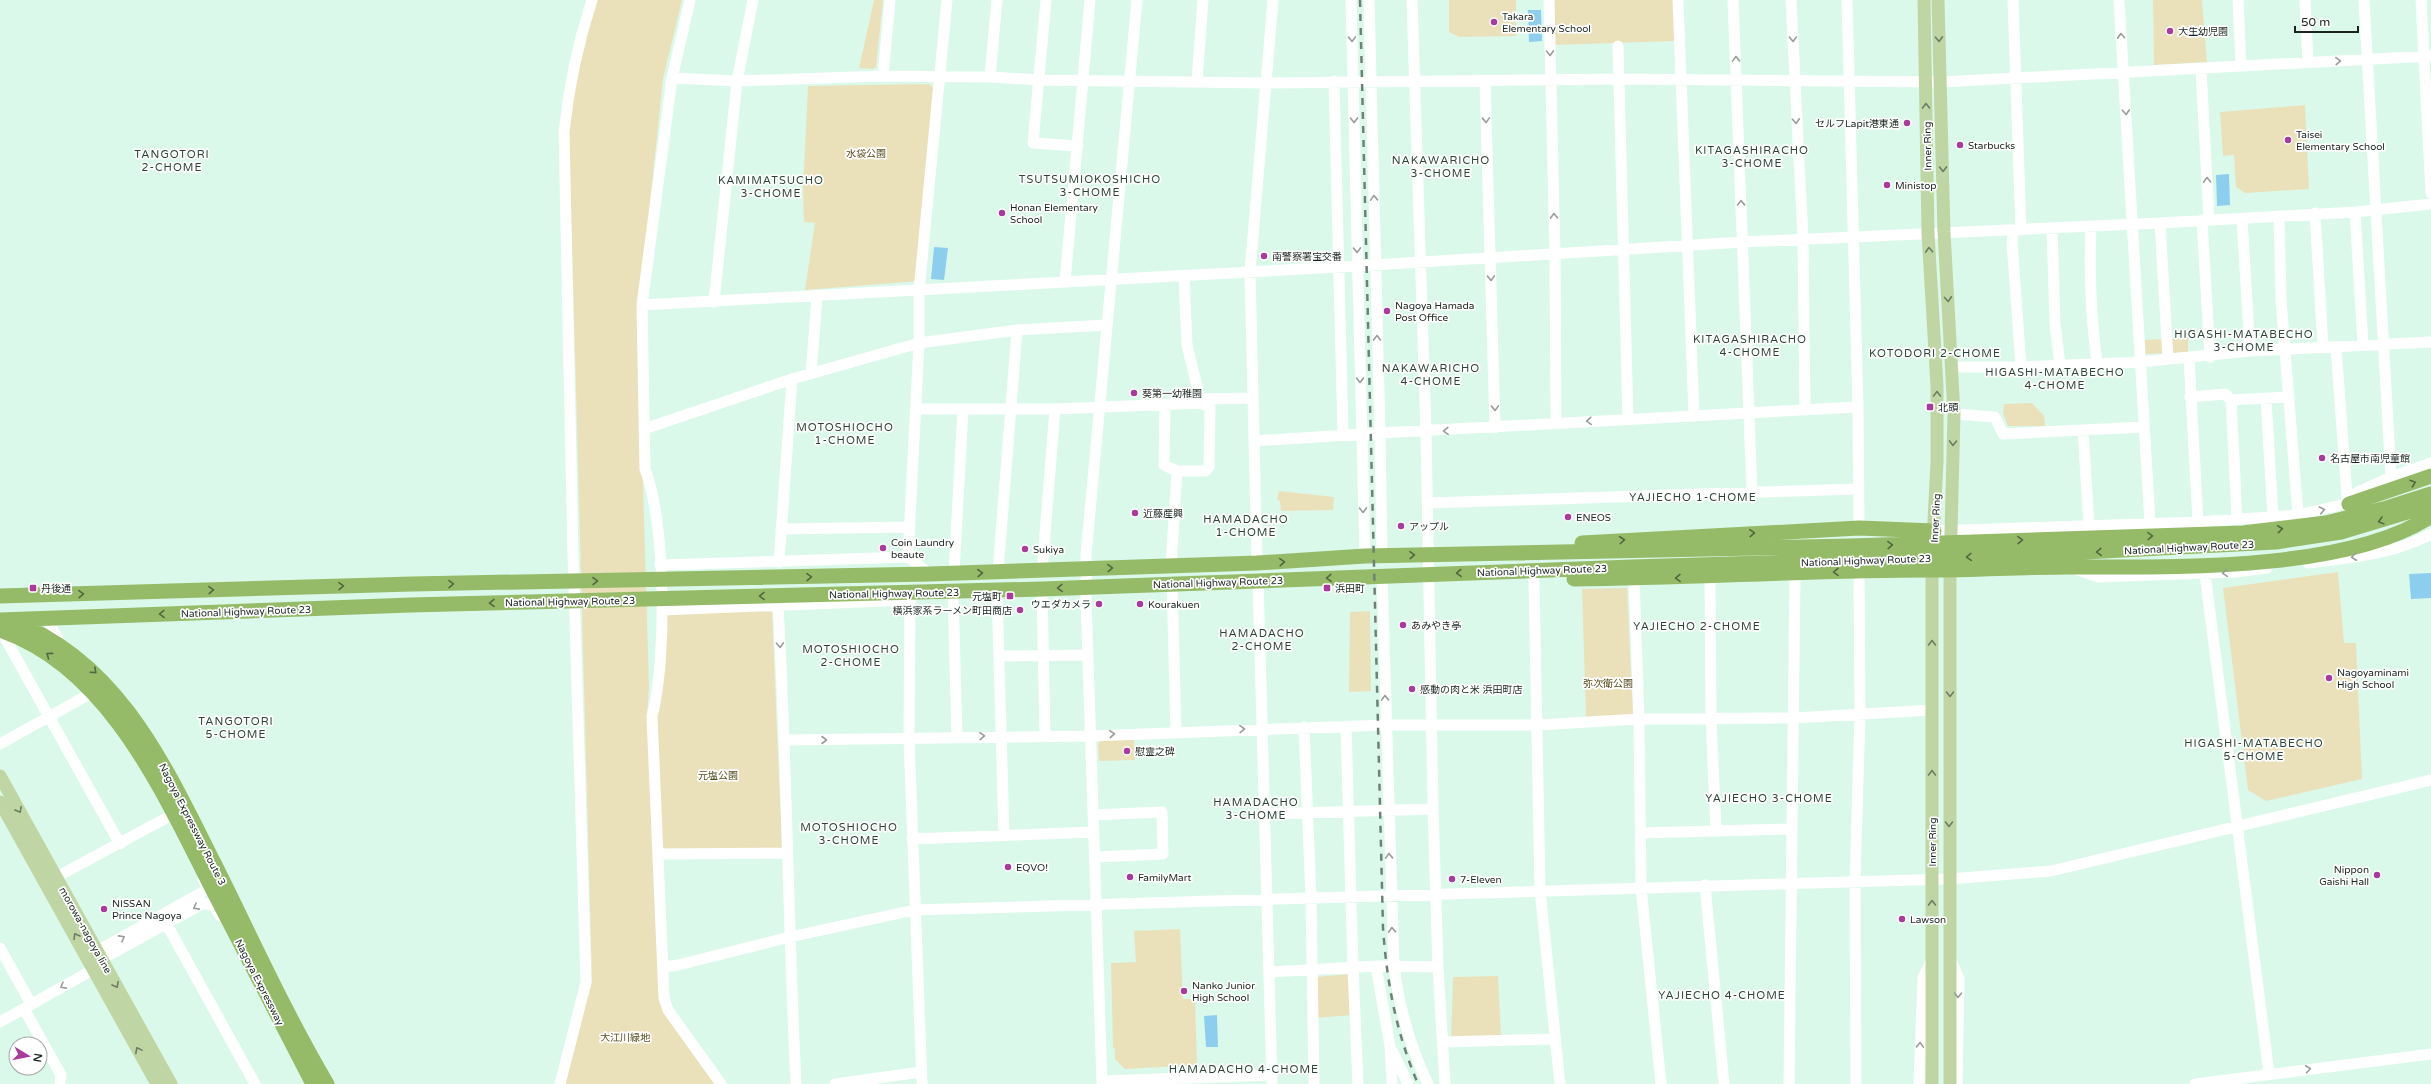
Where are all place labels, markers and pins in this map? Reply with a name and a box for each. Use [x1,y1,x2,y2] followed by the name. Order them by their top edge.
[1502,11,1591,35] place label: Takara Elementary School
[1489,17,1499,27] marker: Takara Elementary School
[2165,26,2175,36] marker: 大生幼児園
[2178,26,2228,38] place label: 大生幼児園
[1815,118,1899,130] place label: セルフLapit港東通
[1902,118,1912,128] marker: セルフLapit港東通
[2296,129,2385,153] place label: Taisei Elementary School
[2283,135,2293,145] marker: Taisei Elementary School
[1955,140,1965,150] marker: Starbucks
[1968,140,2015,152] place label: Starbucks
[1882,180,1892,190] marker: Ministop
[1895,180,1937,192] place label: Ministop
[1010,202,1098,226] place label: Honan Elementary School
[997,208,1007,218] marker: Honan Elementary School
[1259,251,1269,261] marker: 南警察署宝交番
[1272,251,1342,263] place label: 南警察署宝交番
[1395,300,1474,324] place label: Nagoya Hamada Post Office
[1382,306,1392,316] marker: Nagoya Hamada Post Office
[1129,388,1139,398] marker: 葵第一幼稚園
[1142,388,1202,400] place label: 葵第一幼稚園
[1925,402,1935,412] marker: 北頭
[1938,402,1959,414] place label: 北頭
[2317,453,2327,463] marker: 名古屋市南児童館
[2330,453,2410,465] place label: 名古屋市南児童館
[1130,508,1140,518] marker: 近藤産興
[1143,508,1183,520] place label: 近藤産興
[1563,512,1573,522] marker: ENEOS
[1576,512,1611,524] place label: ENEOS
[1396,521,1406,531] marker: アップル
[1409,521,1449,533] place label: アップル
[891,537,955,561] place label: Coin Laundry beaute
[878,543,888,553] marker: Coin Laundry beaute
[1020,544,1030,554] marker: Sukiya
[1033,544,1064,556] place label: Sukiya
[28,583,38,593] marker: 丹後通
[41,583,71,595] place label: 丹後通
[1322,583,1332,593] marker: 浜田町
[1335,583,1365,595] place label: 浜田町
[972,591,1002,603] place label: 元塩町
[1005,591,1015,601] marker: 元塩町
[1031,599,1091,611] place label: ウエダカメラ
[1094,599,1104,609] marker: ウエダカメラ
[1135,599,1145,609] marker: Kourakuen
[1148,599,1200,611] place label: Kourakuen
[892,605,1012,617] place label: 横浜家系ラーメン町田商店
[1015,605,1025,615] marker: 横浜家系ラーメン町田商店
[1398,620,1408,630] marker: あみやき亭
[1411,620,1461,632] place label: あみやき亭
[2337,667,2409,691] place label: Nagoyaminami High School
[2324,673,2334,683] marker: Nagoyaminami High School
[1407,684,1417,694] marker: 感動の肉と米 浜田町店
[1420,684,1523,696] place label: 感動の肉と米 浜田町店
[1122,746,1132,756] marker: 慰霊之碑
[1135,746,1175,758] place label: 慰霊之碑
[1003,862,1013,872] marker: EQVO!
[1016,862,1048,874] place label: EQVO!
[2319,864,2369,888] place label: Nippon Gaishi Hall
[2372,870,2382,880] marker: Nippon Gaishi Hall
[1125,872,1135,882] marker: FamilyMart
[1138,872,1191,884] place label: FamilyMart
[1447,874,1457,884] marker: 7-Eleven
[1460,874,1502,886] place label: 7-Eleven
[112,898,182,922] place label: NISSAN Prince Nagoya
[99,904,109,914] marker: NISSAN Prince Nagoya
[1897,914,1907,924] marker: Lawson
[1910,914,1946,926] place label: Lawson
[1192,980,1255,1004] place label: Nanko Junior High School
[1179,986,1189,996] marker: Nanko Junior High School

